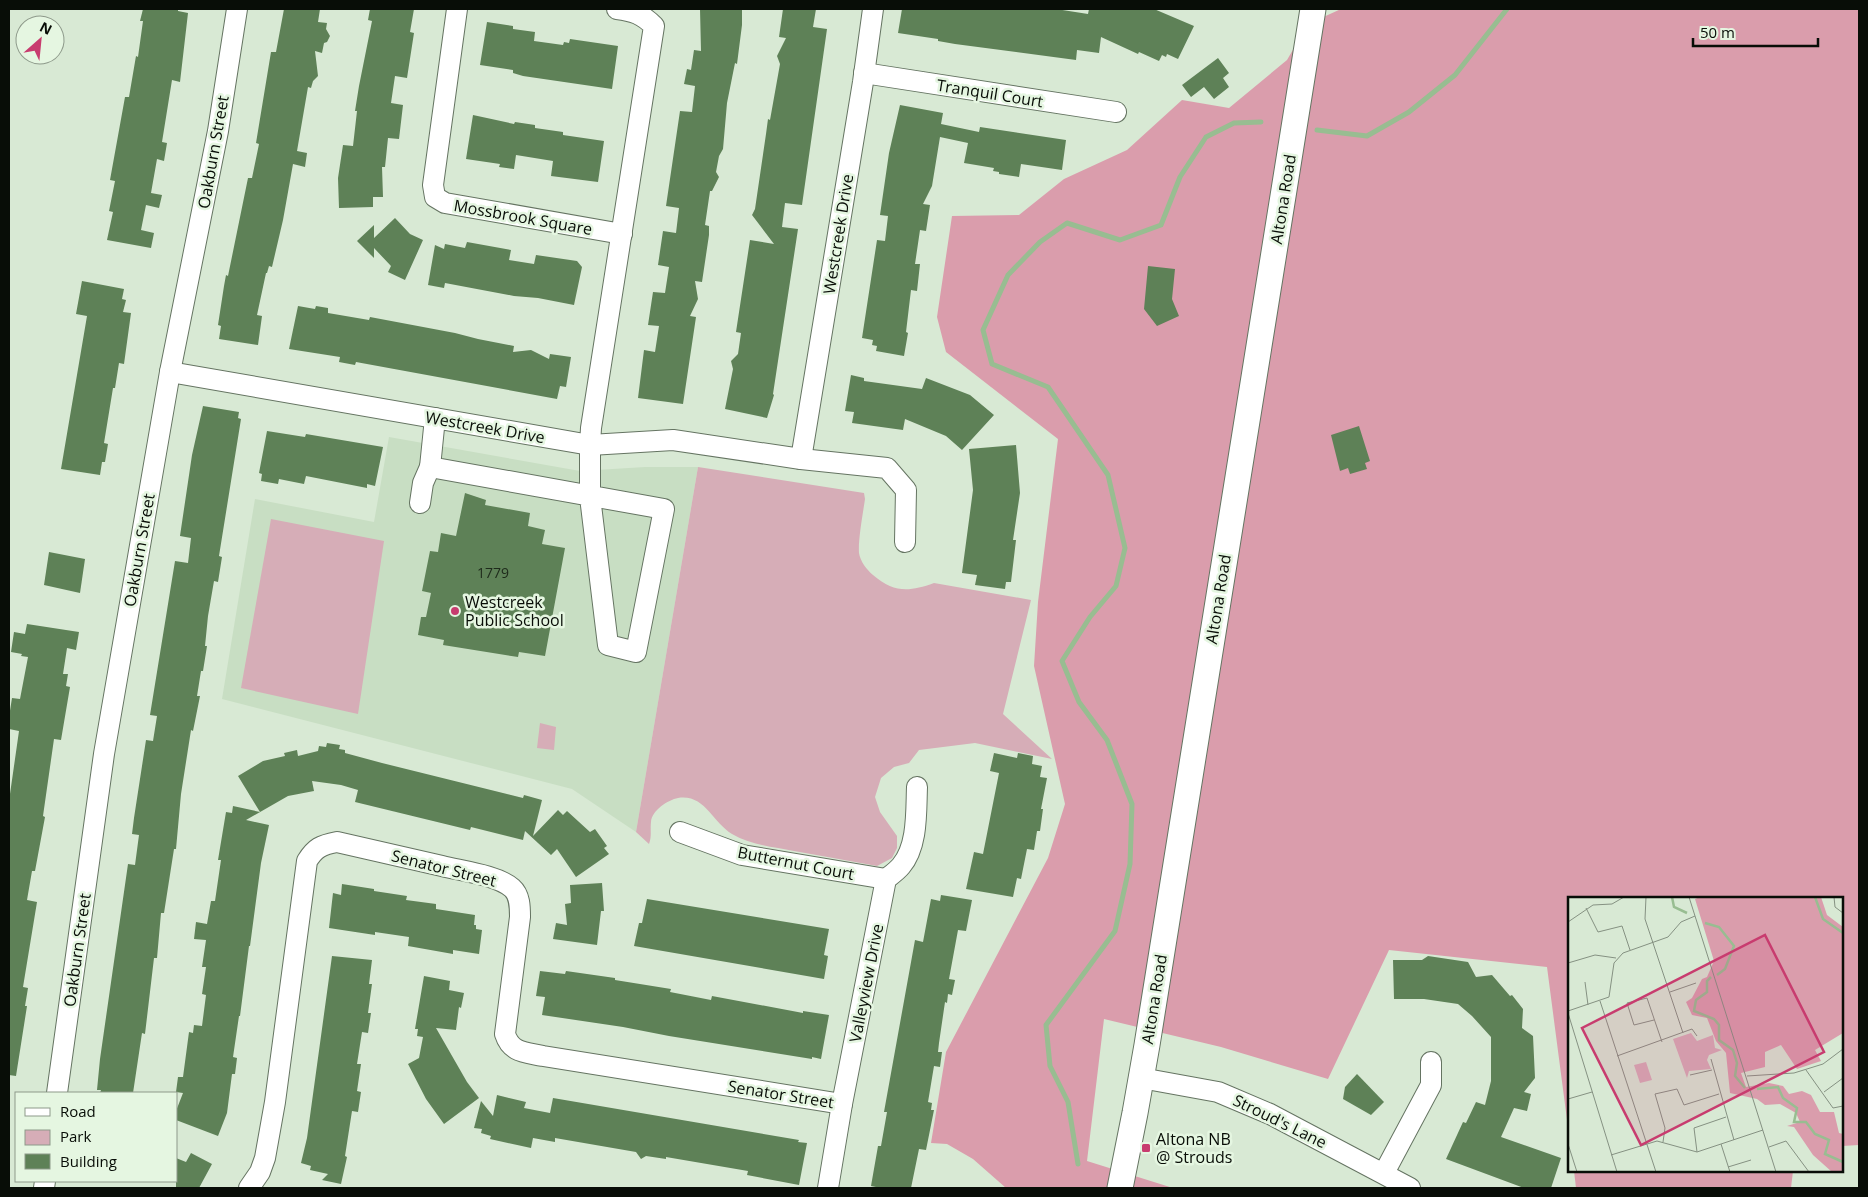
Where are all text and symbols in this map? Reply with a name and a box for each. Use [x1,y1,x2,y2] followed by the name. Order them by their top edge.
[15,15,65,65] north arrow
[1693,15,1818,47] scale bar
[37,17,56,39] text: N
[1700,22,1735,42] text: 50 m
[935,74,1045,112] street label: Tranquil Court
[192,93,234,210] street label: Oakburn Street
[1265,153,1301,245] street label: Altona Road
[818,173,858,295] street label: Westcreek Drive
[452,194,594,240] street label: Mossbrook Square
[424,406,546,448] street label: Westcreek Drive
[118,491,160,608] street label: Oakburn Street
[1200,553,1236,645] street label: Altona Road
[477,563,509,582] house number: 1779
[465,591,564,631] place label: Westcreek Public School
[449,605,461,617] marker: Westcreek Public School
[736,841,856,885] street label: Butternut Court
[389,844,499,892] street label: Senator Street
[58,891,96,1008] street label: Oakburn Street
[1568,897,1843,1172] inset map
[844,922,888,1044] street label: Valleyview Drive
[1136,953,1172,1045] street label: Altona Road
[726,1075,836,1113] street label: Senator Street
[1230,1089,1330,1153] street label: Stroud's Lane
[15,1092,178,1182] legend
[60,1101,96,1121] text: Road
[60,1126,91,1146] text: Park
[1156,1128,1232,1168] place label: Altona NB @ Strouds
[1140,1142,1152,1154] marker: Altona NB @ Strouds
[60,1151,117,1171] text: Building

